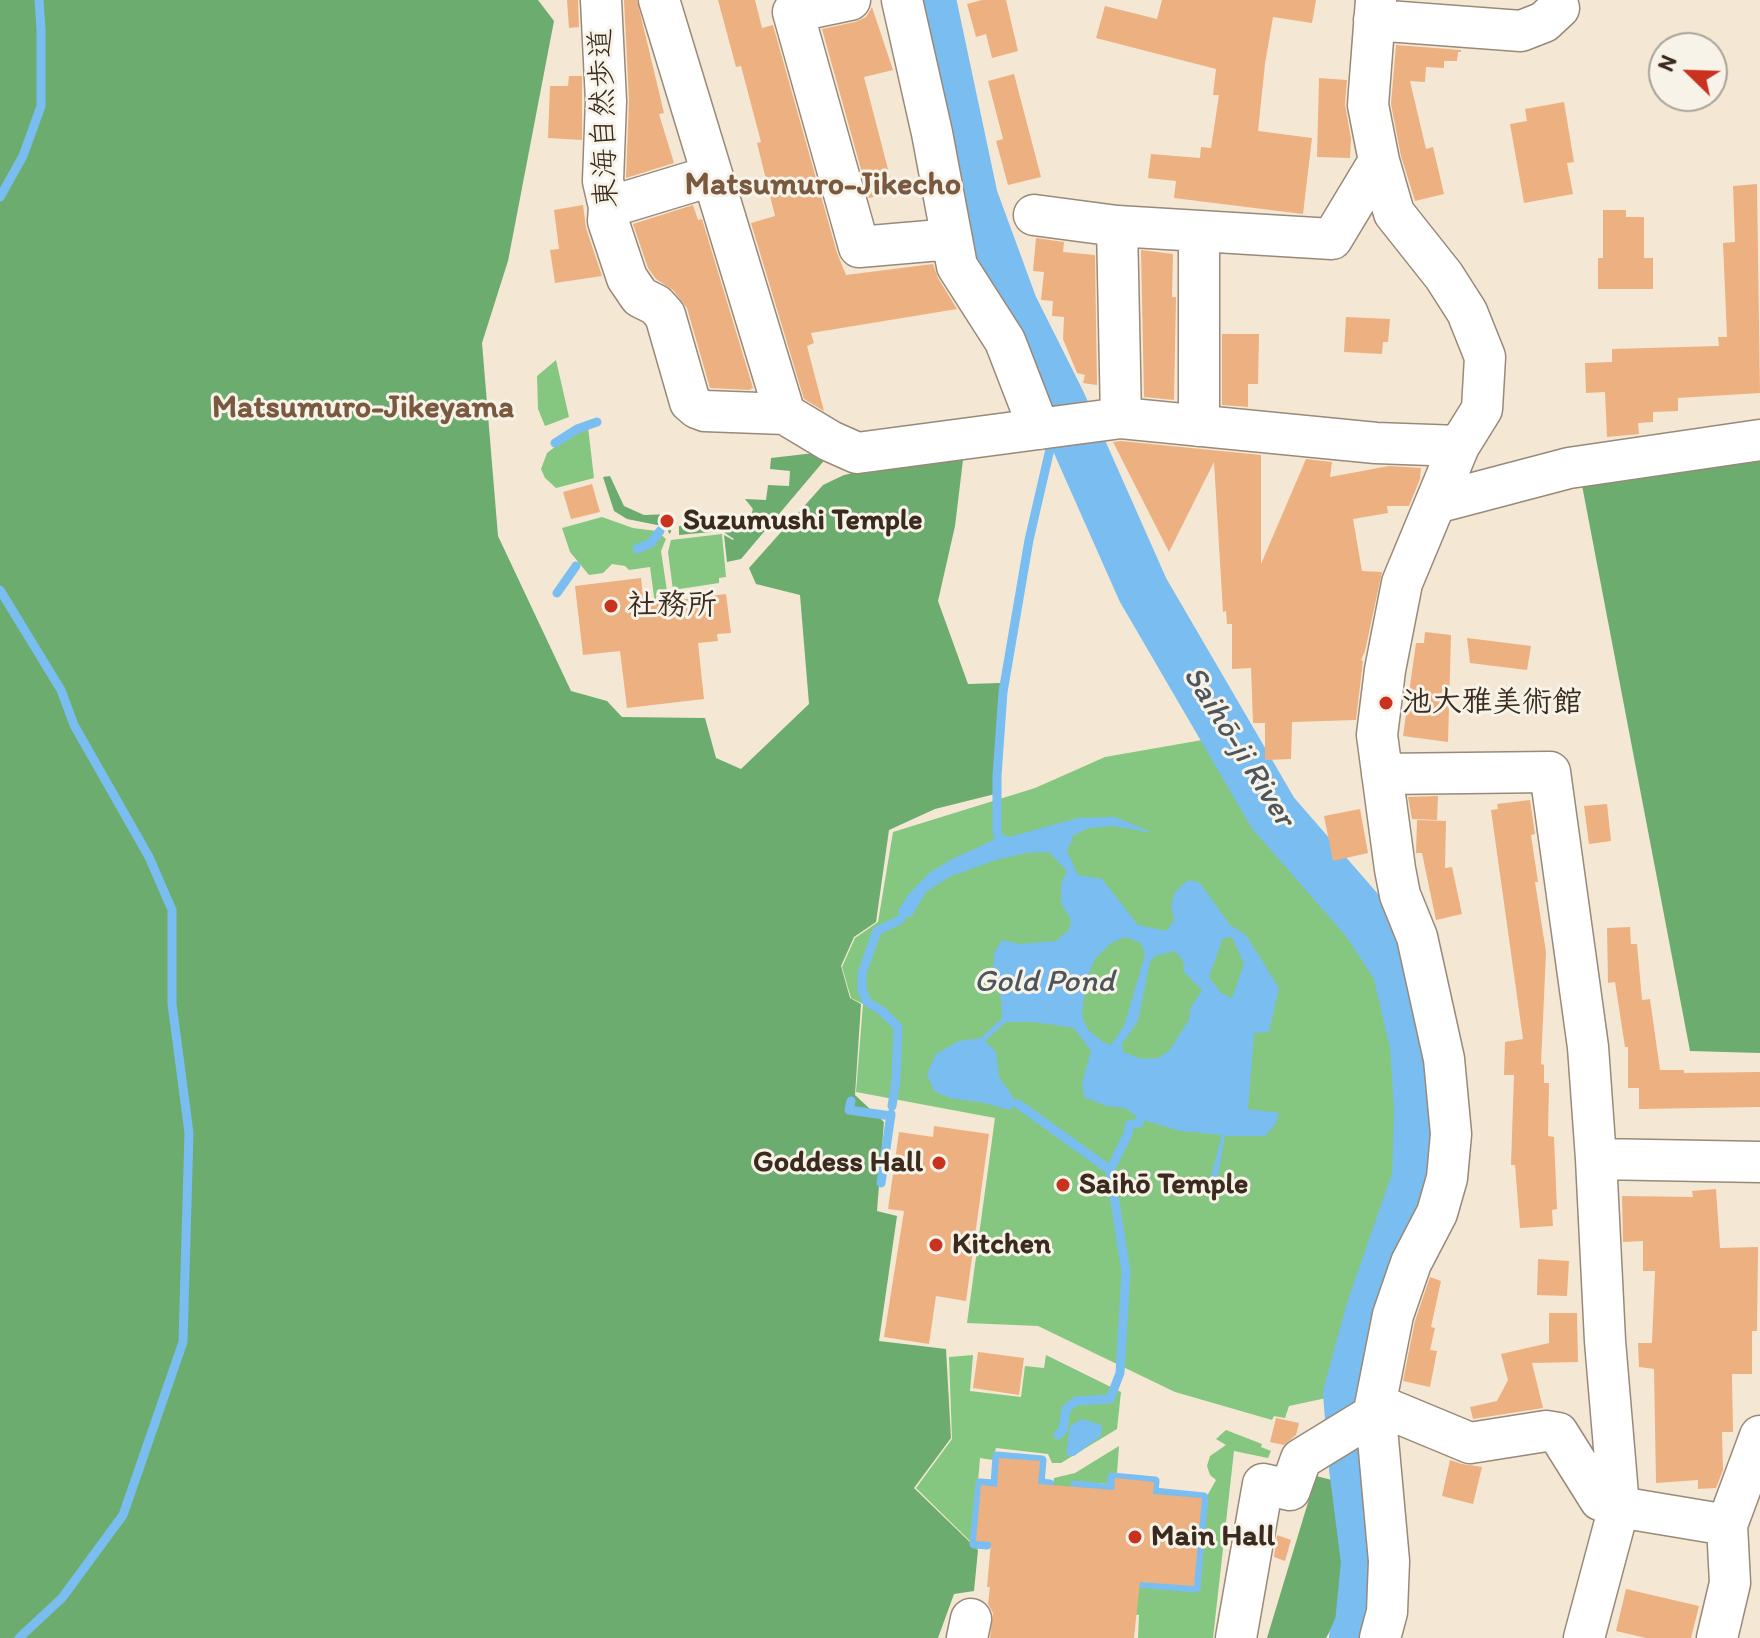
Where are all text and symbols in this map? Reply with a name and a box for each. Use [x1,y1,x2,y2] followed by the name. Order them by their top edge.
[584,27,626,209] street label: 東海自然歩道
[1648,32,1728,112] north arrow
[1652,51,1683,75] text: N
[685,167,961,205] district label: Matsumuro-Jikecho
[212,390,514,428] district label: Matsumuro-Jikeyama
[683,503,923,539] place label: Suzumushi Temple
[658,512,676,530] marker: Suzumushi Temple
[627,588,717,624] place label: 社務所
[602,597,620,615] marker: 社務所
[1173,660,1303,834] water label: Saihō-ji River
[1402,685,1582,721] place label: 池大雅美術館
[1377,694,1395,712] marker: 池大雅美術館
[974,964,1114,1002] water label: Gold Pond
[753,1145,923,1181] place label: Goddess Hall
[930,1154,948,1172] marker: Goddess Hall
[1079,1167,1248,1203] place label: Saihō Temple
[1054,1176,1072,1194] marker: Saihō Temple
[952,1227,1051,1263] place label: Kitchen
[927,1236,945,1254] marker: Kitchen
[1151,1519,1275,1555] place label: Main Hall
[1126,1528,1144,1546] marker: Main Hall

